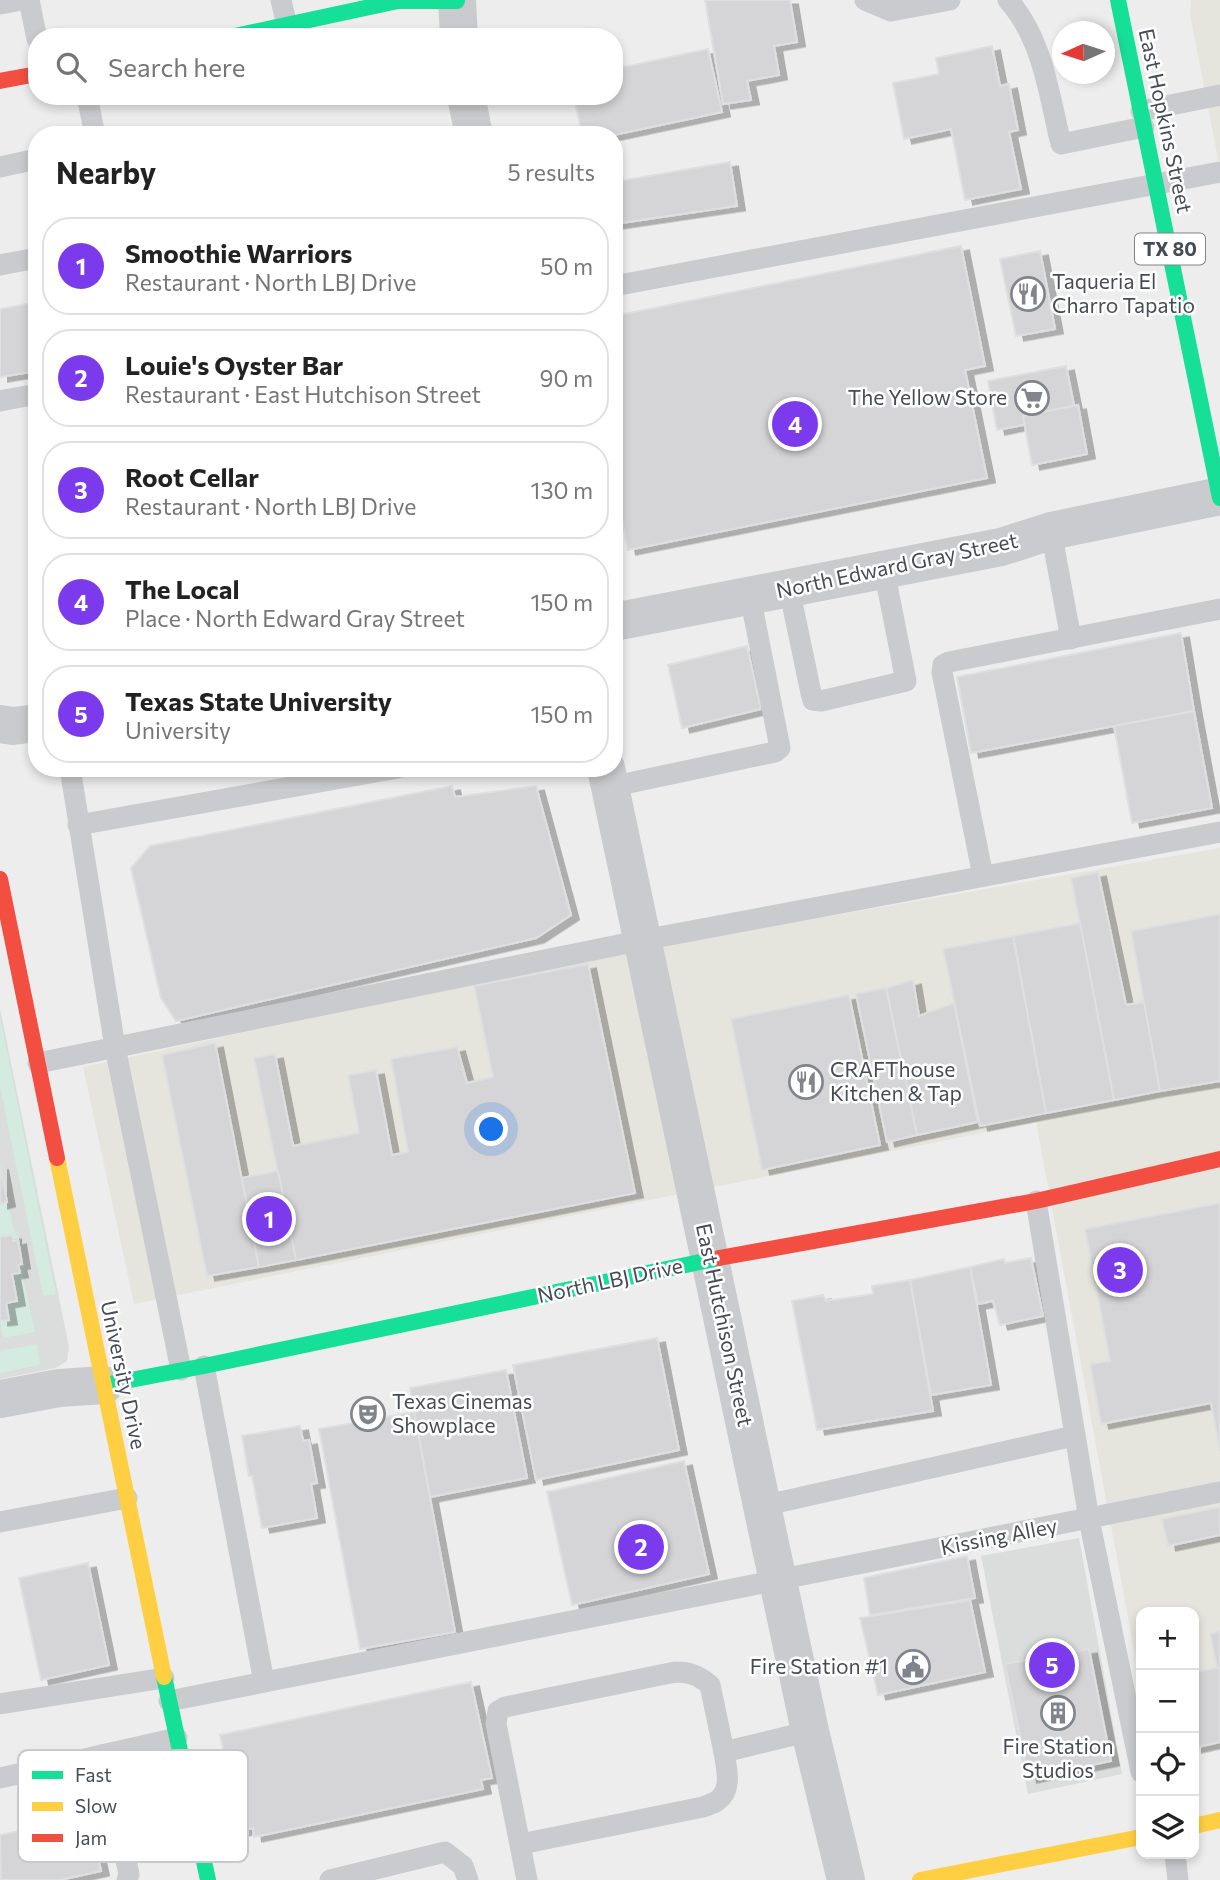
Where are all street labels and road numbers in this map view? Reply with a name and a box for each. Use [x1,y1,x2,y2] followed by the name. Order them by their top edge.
[1135,26,1198,215] street label: East Hopkins Street
[1135,233,1205,264] road number: TX 80
[774,527,1020,602] street label: North Edward Gray Street
[692,1221,759,1428] street label: East Hutchison Street
[535,1252,685,1307] street label: North LBJ Drive
[96,1298,152,1451] street label: University Drive
[938,1512,1059,1559] street label: Kissing Alley

